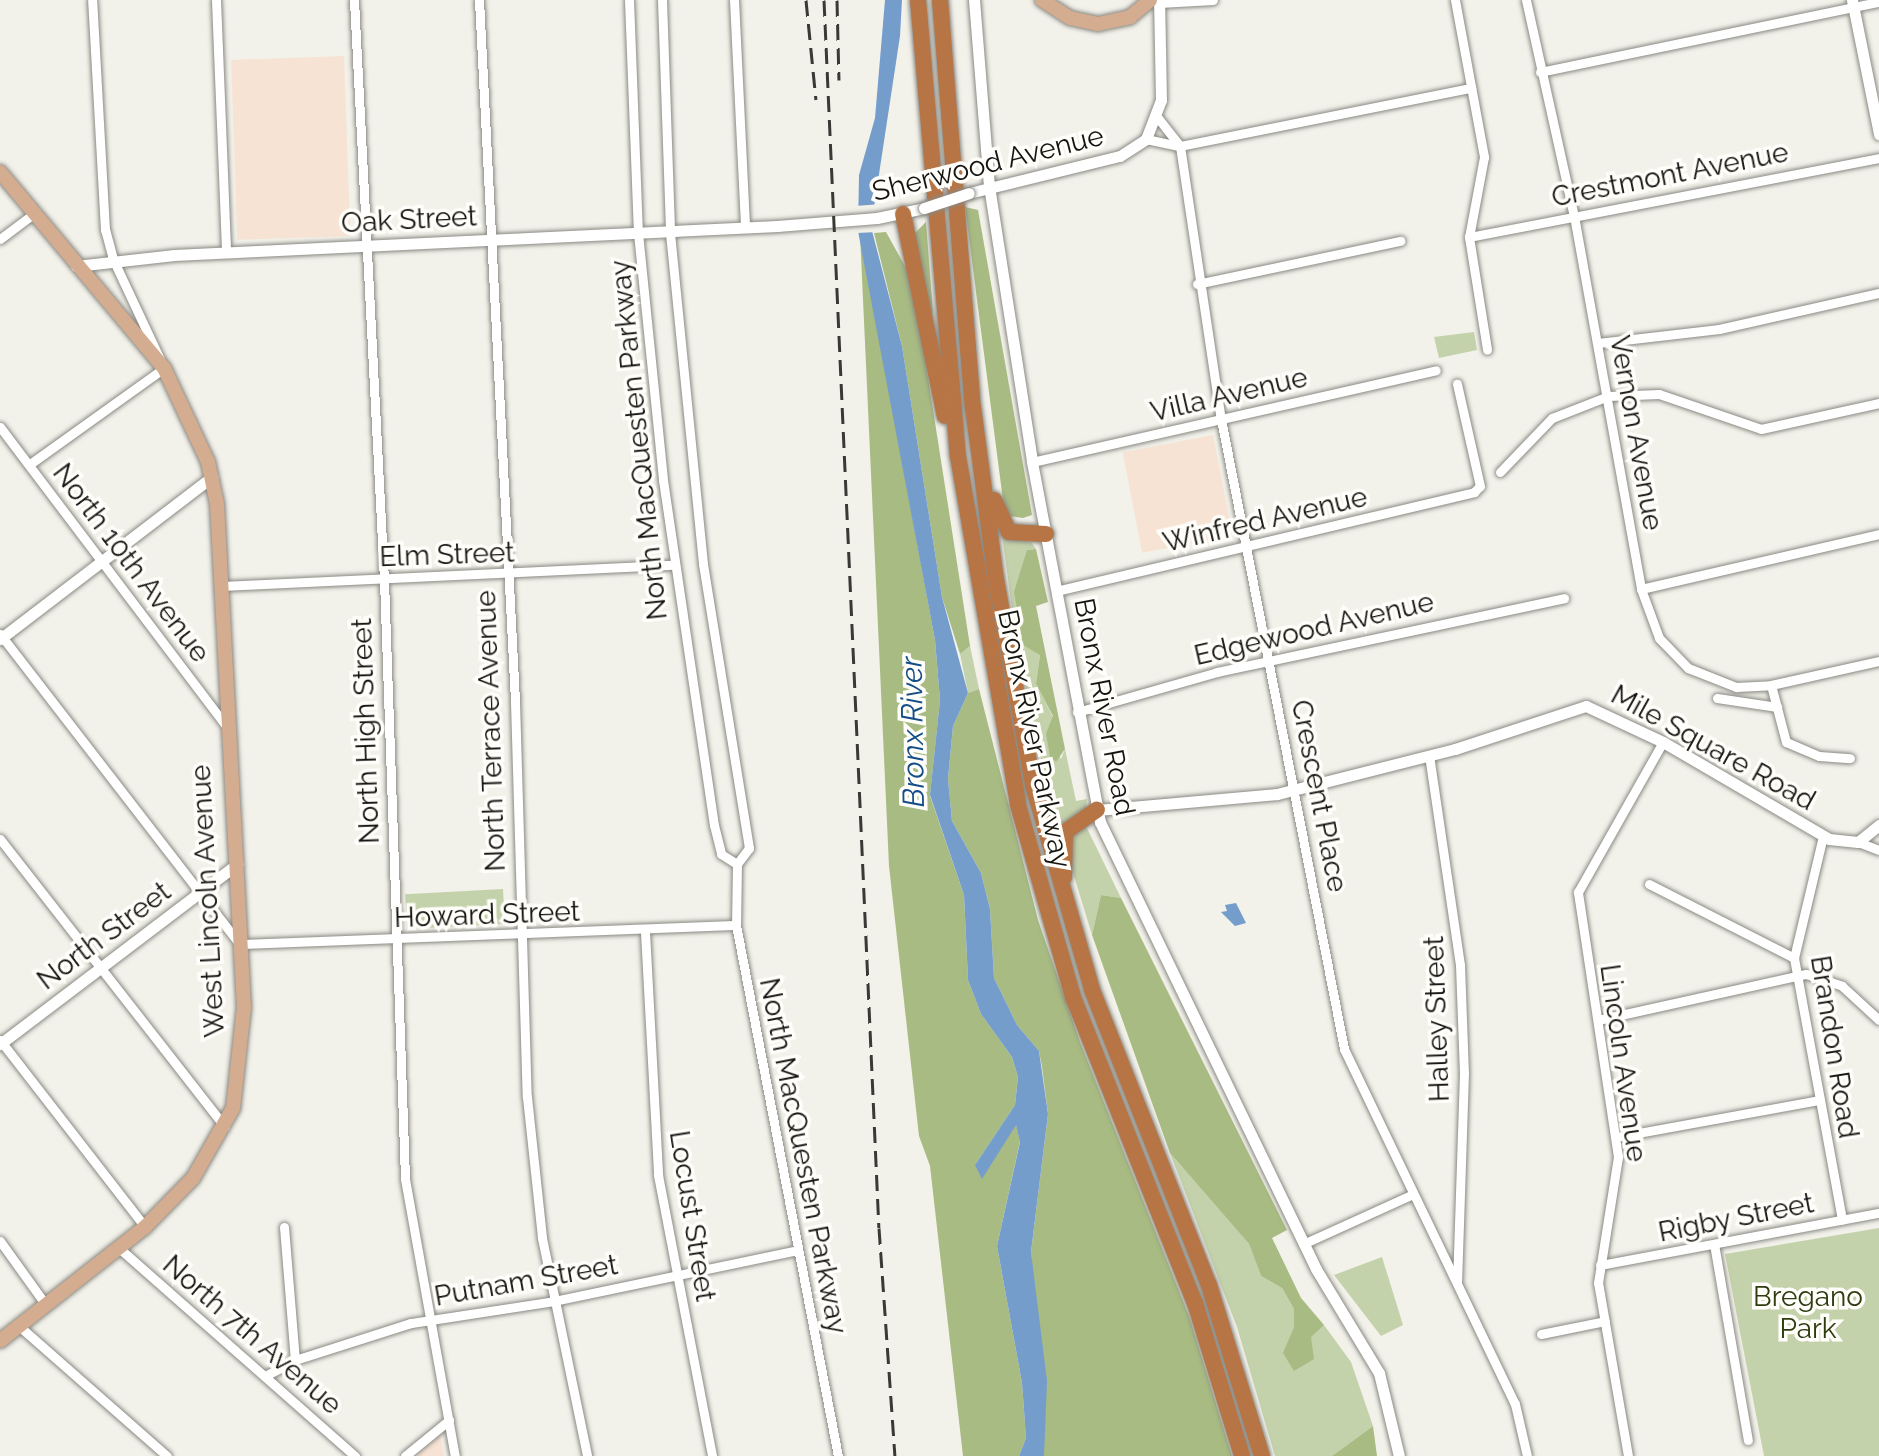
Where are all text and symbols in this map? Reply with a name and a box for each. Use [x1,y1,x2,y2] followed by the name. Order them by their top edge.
[868,119,1108,209] street label: Sherwood Avenue
[1548,135,1792,215] street label: Crestmont Avenue
[340,200,478,240] street label: Oak Street
[603,258,675,622] street label: North MacQuesten Parkway
[1602,333,1670,533] street label: Vernon Avenue
[1147,361,1311,429] street label: Villa Avenue
[45,457,217,669] street label: North 10th Avenue
[1159,480,1371,560] street label: Winfred Avenue
[379,536,515,574] street label: Elm Street
[1190,585,1438,673] street label: Edgewood Avenue
[469,589,513,873] street label: North Terrace Avenue
[1066,595,1142,819] street label: Bronx River Road
[990,606,1078,872] street label: Bronx River Parkway
[345,618,387,844] street label: North High Street
[894,656,932,808] water label: Bronx River
[1605,678,1821,818] street label: Mile Square Road
[1284,697,1354,895] street label: Crescent Place
[184,763,232,1039] street label: West Lincoln Avenue
[31,875,177,997] street label: North Street
[394,895,580,935] street label: Howard Street
[1417,935,1457,1103] street label: Halley Street
[1803,953,1865,1141] street label: Brandon Road
[1592,962,1654,1164] street label: Lincoln Avenue
[752,975,854,1337] street label: North MacQuesten Parkway
[662,1128,722,1304] street label: Locust Street
[1655,1186,1817,1250] street label: Rigby Street
[155,1248,349,1422] street label: North 7th Avenue
[432,1248,620,1314] street label: Putnam Street
[1753,1280,1863,1346] park label: Bregano Park

